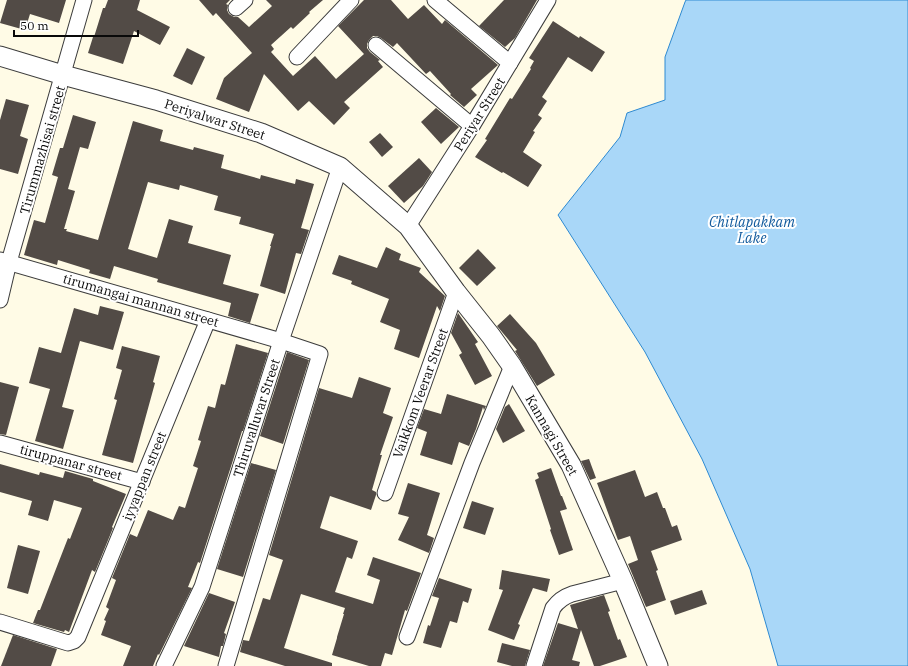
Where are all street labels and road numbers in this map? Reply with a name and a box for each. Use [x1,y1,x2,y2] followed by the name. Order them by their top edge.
[450,74,509,154] street label: Periyar Street
[16,83,69,216] street label: Tirummazhisai street
[162,95,268,144] street label: Periyalwar Street
[61,270,221,331] street label: tirumangai mannan street
[389,326,452,460] street label: Vaikkom Veerar Street
[229,356,284,480] street label: Thiruvalluvar Street
[522,392,582,479] street label: Kannagi Street
[119,429,170,523] street label: iyyappan street
[18,441,124,484] street label: tiruppanar street

